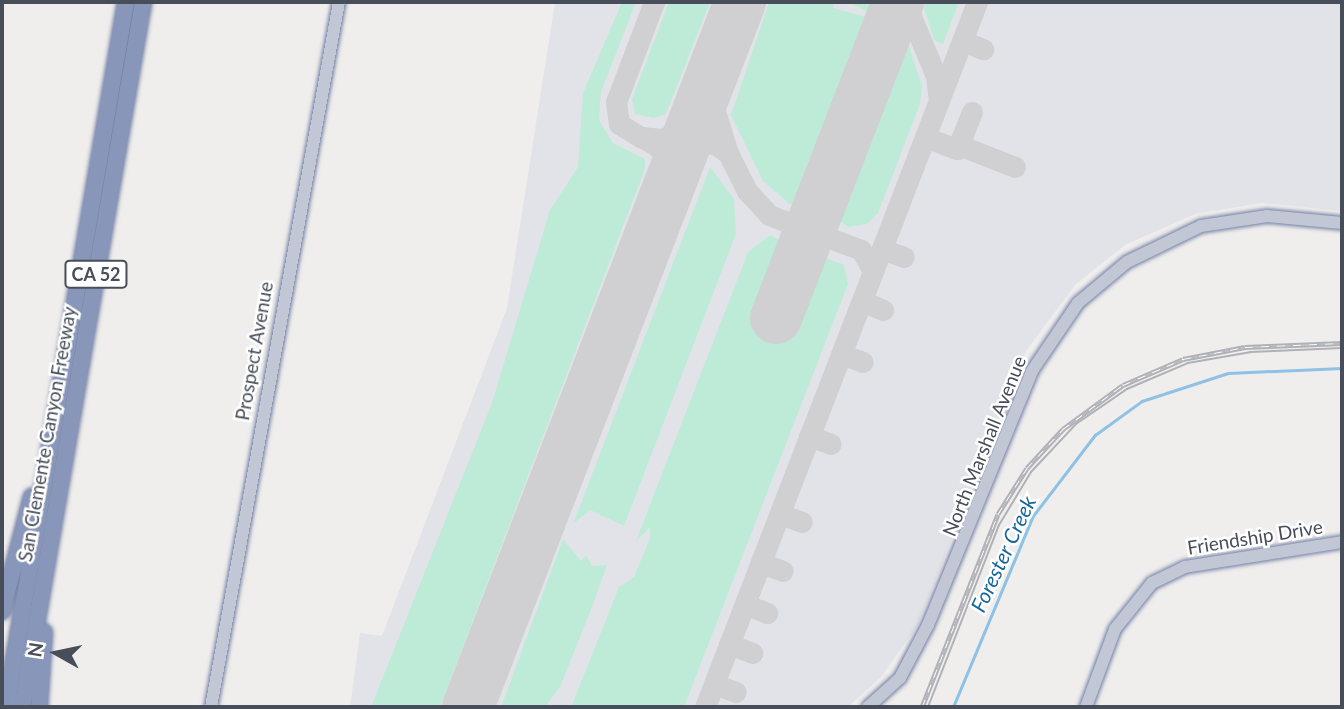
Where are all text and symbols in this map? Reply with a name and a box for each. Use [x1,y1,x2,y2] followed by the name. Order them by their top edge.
[63,260,129,288] road number: CA 52
[231,280,277,422] street label: Prospect Avenue
[13,305,81,563] street label: San Clemente Canyon Freeway
[937,352,1031,540] street label: North Marshall Avenue
[965,492,1041,616] water label: Forester Creek
[1186,515,1324,559] street label: Friendship Drive
[21,618,91,688] north arrow
[22,641,47,659] text: N

